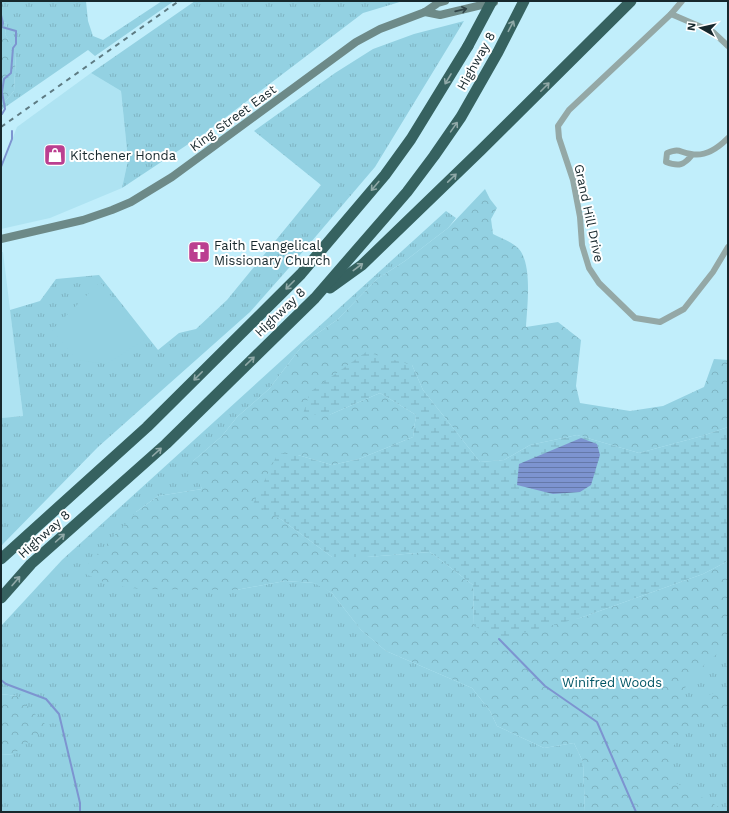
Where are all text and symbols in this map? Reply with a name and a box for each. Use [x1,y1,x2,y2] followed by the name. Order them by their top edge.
[454,5,467,13] one-way arrow
[681,8,721,48] north arrow
[508,21,515,33] one-way arrow
[685,22,699,32] text: N
[454,29,498,93] street label: Highway 8
[444,73,452,85] one-way arrow
[187,81,279,154] street label: King Street East
[539,82,549,92] one-way arrow
[450,122,458,133] one-way arrow
[42,142,68,168] shop icon: Kitchener Honda
[70,148,177,163] place label: Kitchener Honda
[571,163,607,263] street label: Grand Hill Drive
[447,173,457,183] one-way arrow
[371,181,380,192] one-way arrow
[214,238,330,268] place label: Faith Evangelical Missionary Church
[186,239,212,265] church icon: Faith Evangelical Missionary Church
[352,263,363,272] one-way arrow
[285,280,295,290] one-way arrow
[252,284,308,340] street label: Highway 8
[245,356,255,366] one-way arrow
[193,371,203,381] one-way arrow
[151,447,162,456] one-way arrow
[15,507,73,561] street label: Highway 8
[54,534,64,543] one-way arrow
[11,576,20,586] one-way arrow
[562,675,662,690] park label: Winifred Woods

